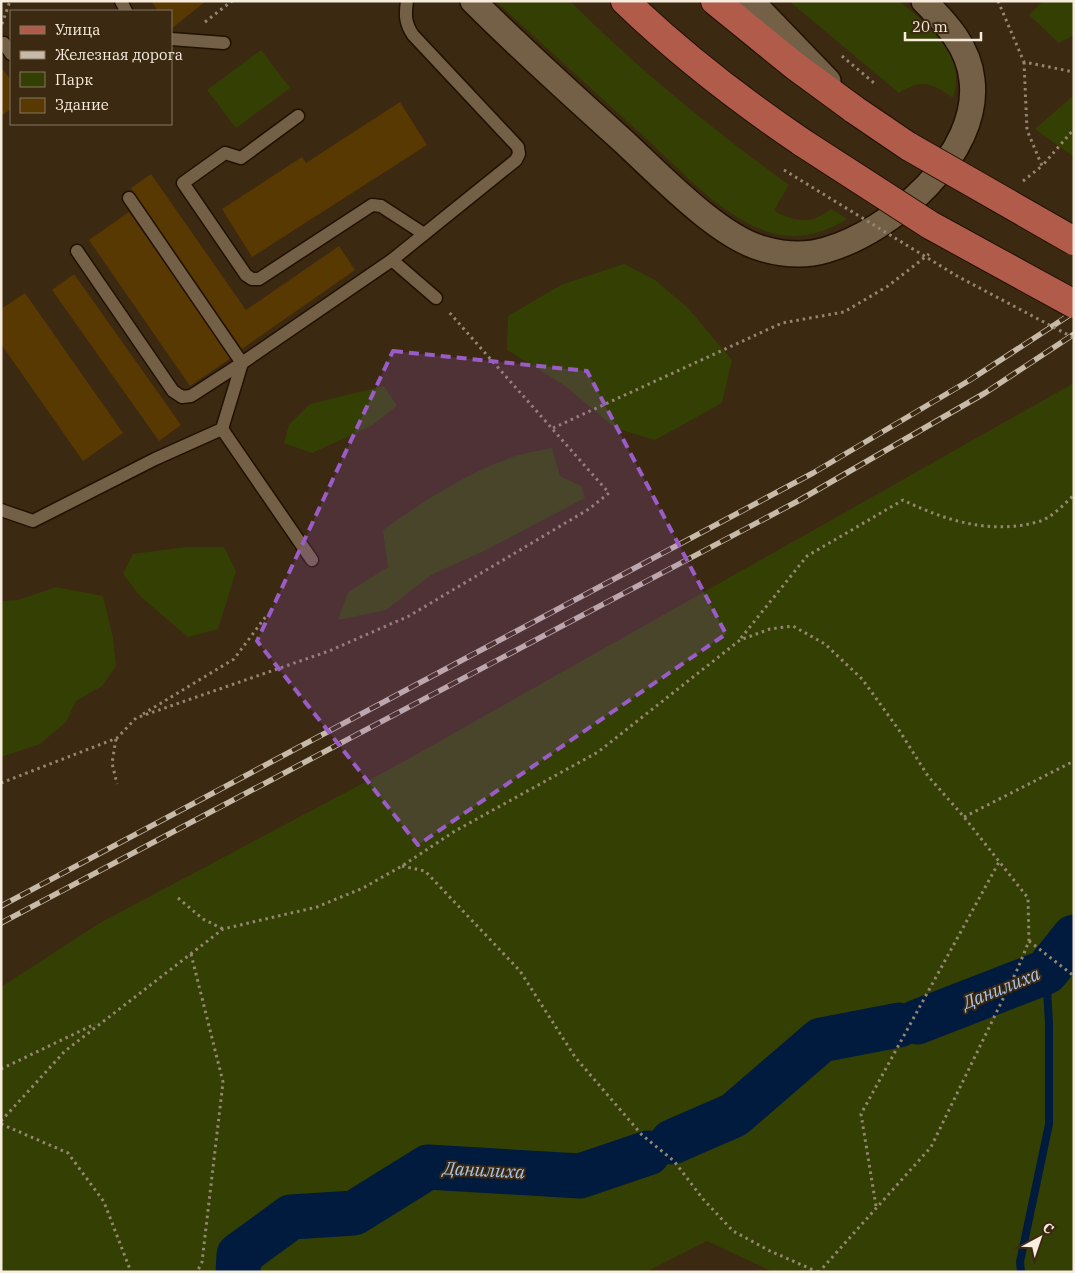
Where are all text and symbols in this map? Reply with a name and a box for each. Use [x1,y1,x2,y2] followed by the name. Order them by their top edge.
[10,10,172,125] legend
[905,10,981,42] scale bar
[912,17,948,36] text: 20 m
[55,20,100,39] text: Улица
[55,45,183,64] text: Железная дорога
[55,70,93,89] text: Парк
[55,95,109,114] text: Здание
[957,962,1044,1015] water label: Данилиха
[440,1156,526,1184] water label: Данилиха
[1015,1213,1065,1263] north arrow
[1039,1218,1058,1238] text: С

